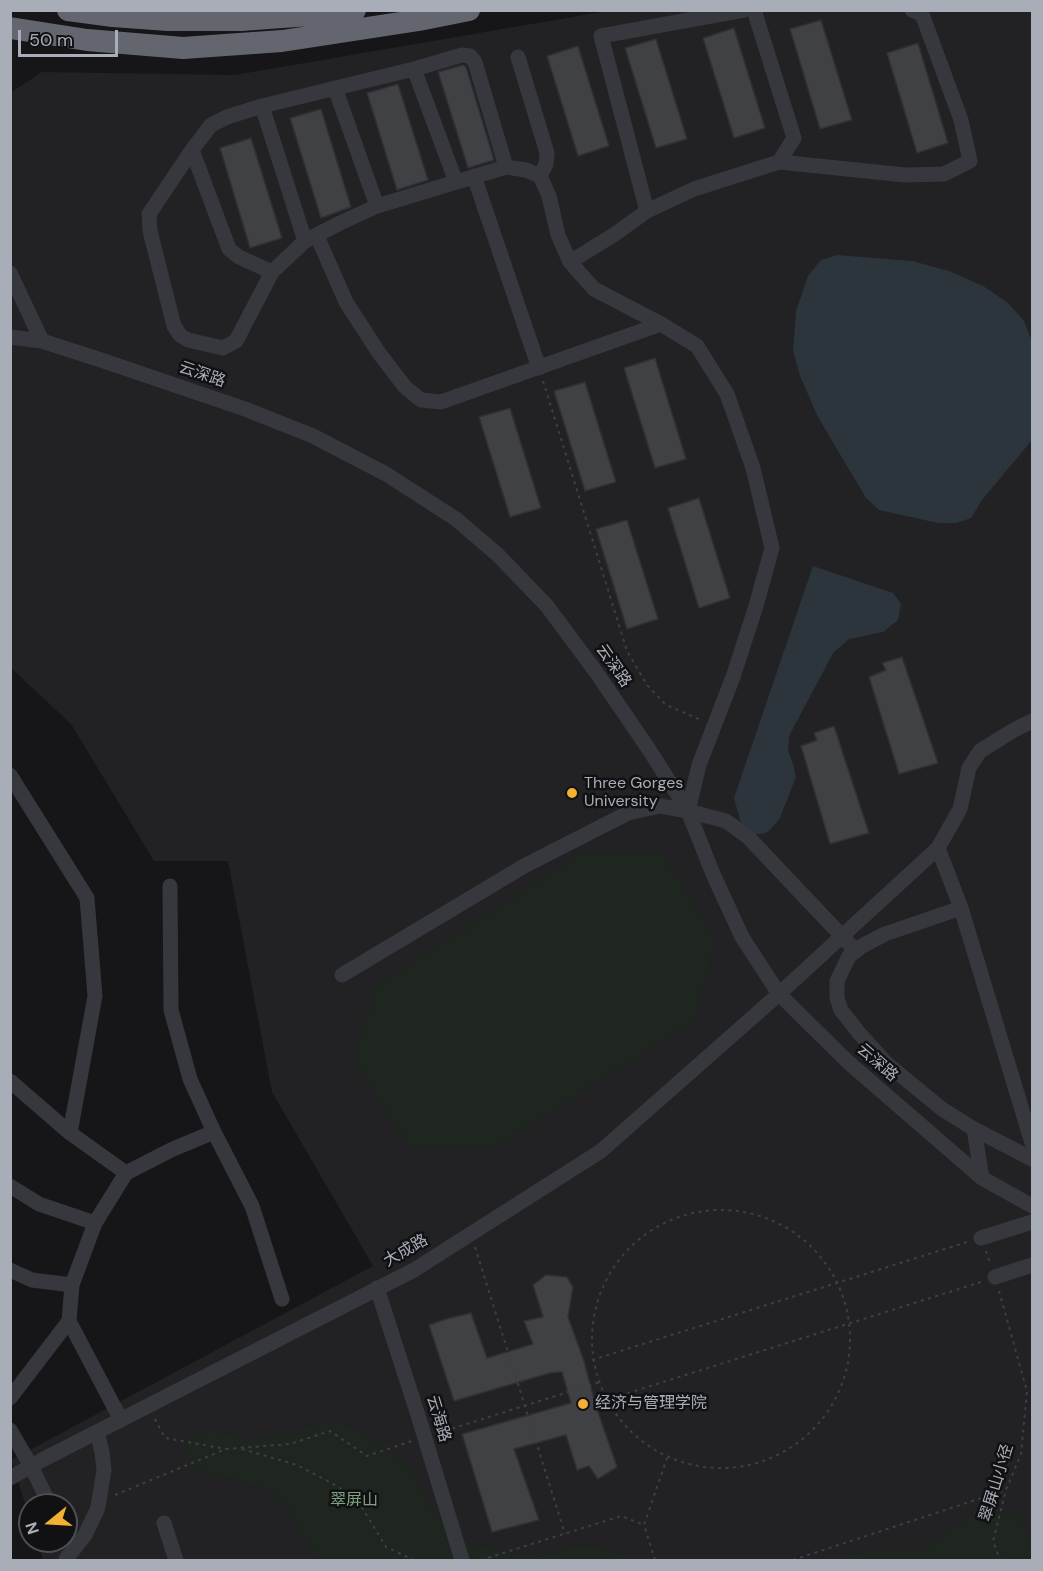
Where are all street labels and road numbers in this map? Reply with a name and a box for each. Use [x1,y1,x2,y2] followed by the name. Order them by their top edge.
[176,358,228,392] street label: 云深路
[591,641,635,691] street label: 云深路
[853,1040,901,1086] street label: 云深路
[380,1231,432,1271] street label: 大成路
[422,1393,454,1445] street label: 云海路
[976,1442,1018,1524] street label: 翠屏山小径

